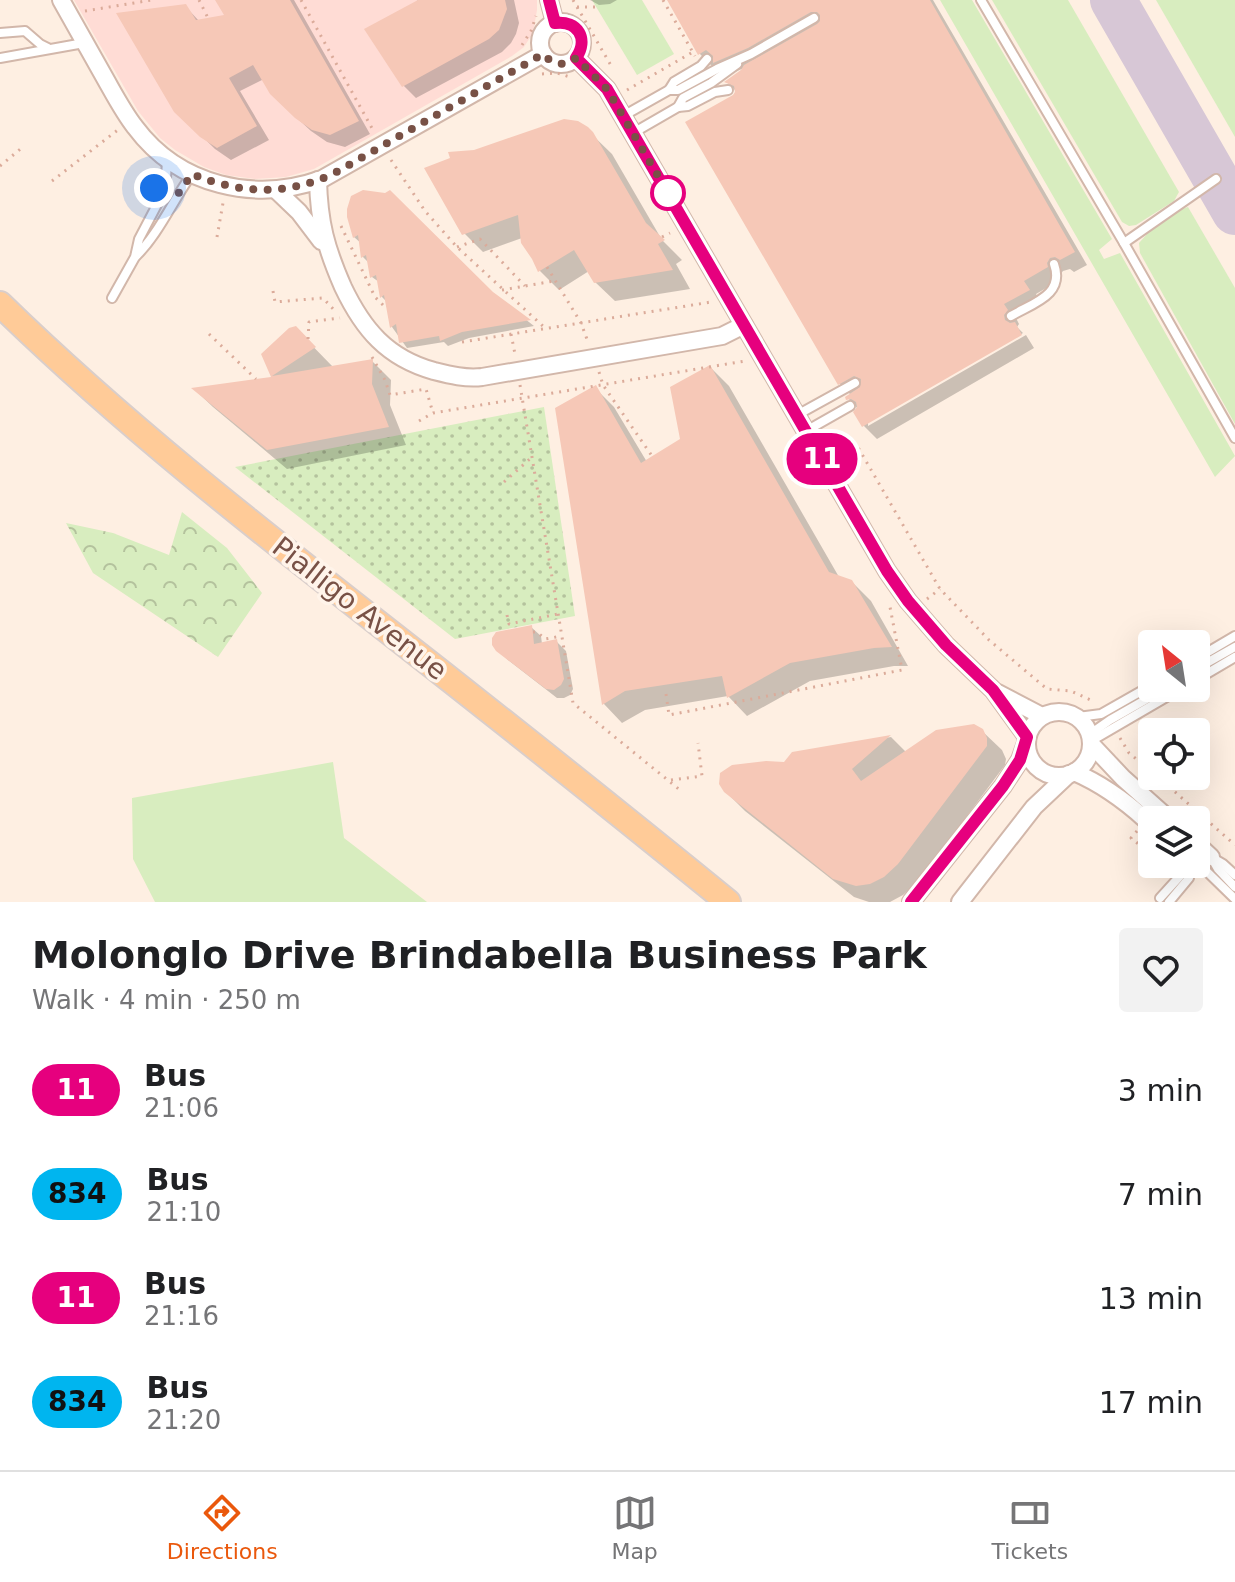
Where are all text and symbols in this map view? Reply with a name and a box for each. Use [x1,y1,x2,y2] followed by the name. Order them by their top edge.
[134,168,174,208] your location
[651,176,685,210] unlabelled marker
[786,433,858,485] line badge: 11
[803,442,841,475] text: 11
[266,530,454,687] street label: Pialligo Avenue
[1138,630,1210,702] north arrow
[1138,630,1210,878] map controls
[1138,718,1210,790] button: locate
[1138,806,1210,878] button: layers
[1119,928,1203,1012] button: heart
[32,933,927,977] text: Molonglo Drive Brindabella Business Park
[32,985,301,1015] text: Walk · 4 min · 250 m
[144,1058,206,1093] text: Bus
[57,1073,95,1106] text: 11
[1118,1073,1203,1108] text: 3 min
[144,1093,219,1123] text: 21:06
[146,1162,209,1197] text: Bus
[48,1177,106,1210] text: 834
[1118,1177,1203,1212] text: 7 min
[146,1197,221,1227] text: 21:10
[144,1266,206,1301] text: Bus
[57,1281,95,1314] text: 11
[1099,1281,1203,1316] text: 13 min
[144,1301,219,1331] text: 21:16
[146,1370,209,1405] text: Bus
[48,1385,106,1418] text: 834
[1099,1385,1203,1420] text: 17 min
[146,1405,221,1435] text: 21:20
[167,1491,278,1564] tab: Directions
[611,1491,658,1564] tab: Map
[992,1491,1068,1564] tab: Tickets

